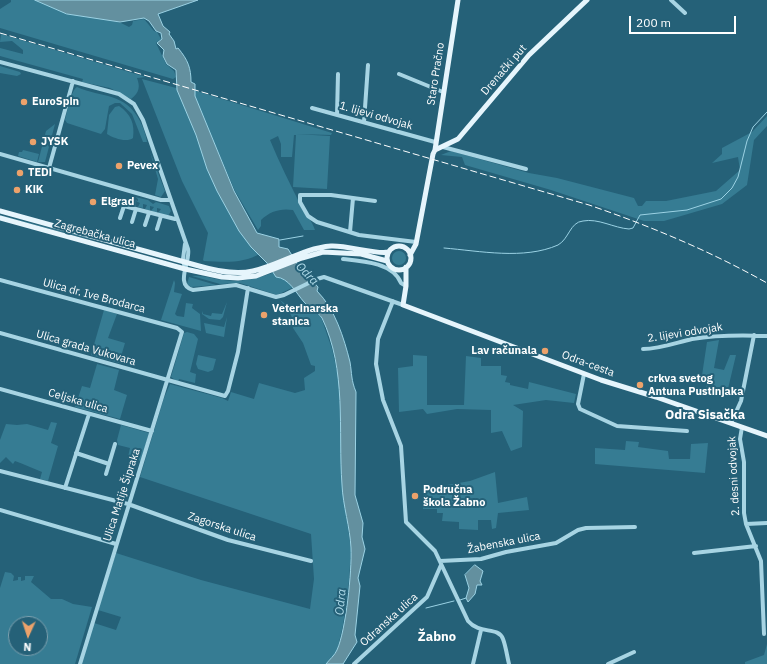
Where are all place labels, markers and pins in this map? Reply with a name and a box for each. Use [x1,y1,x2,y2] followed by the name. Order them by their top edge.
[32,95,79,109] place label: EuroSpin
[19,97,29,107] marker: EuroSpin
[41,135,68,149] place label: JYSK
[28,137,38,147] marker: JYSK
[127,159,158,173] place label: Pevex
[114,161,124,171] marker: Pevex
[28,166,52,180] place label: TEDi
[15,168,25,178] marker: TEDi
[25,183,43,197] place label: KiK
[12,185,22,195] marker: KiK
[101,195,134,209] place label: Elgrad
[88,197,98,207] marker: Elgrad
[272,302,338,328] place label: Veterinarska stanica
[259,310,269,320] marker: Veterinarska stanica
[471,344,537,358] place label: Lav računala
[540,346,550,356] marker: Lav računala
[648,372,743,398] place label: crkva svetog Antuna Pustinjaka
[635,380,645,390] marker: crkva svetog Antuna Pustinjaka
[423,483,485,509] place label: Područna škola Žabno
[410,491,420,501] marker: Područna škola Žabno

